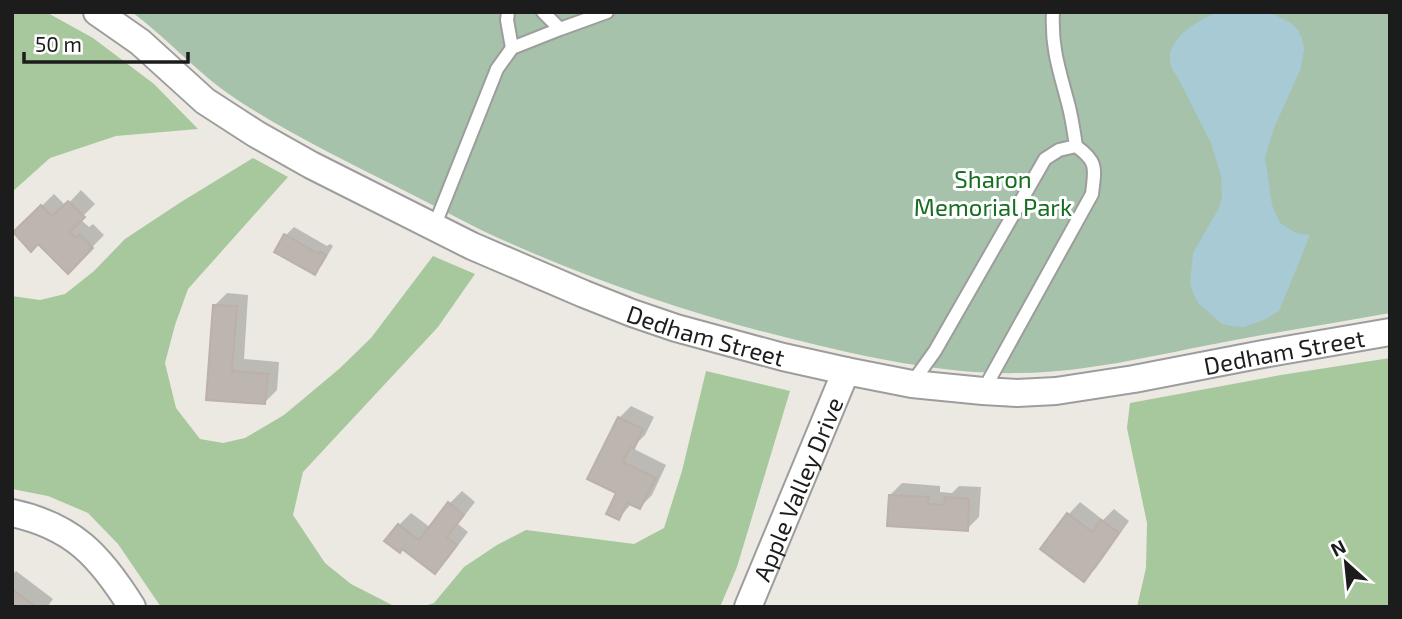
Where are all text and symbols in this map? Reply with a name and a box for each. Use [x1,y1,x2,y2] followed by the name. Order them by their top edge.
[24,21,189,65] scale bar
[35,31,82,56] text: 50 m
[914,164,1072,221] park label: Sharon Memorial Park
[623,298,788,371] street label: Dedham Street
[1201,322,1367,380] street label: Dedham Street
[746,393,848,585] street label: Apple Valley Drive
[1311,528,1381,598] north arrow
[1327,534,1349,561] text: N

